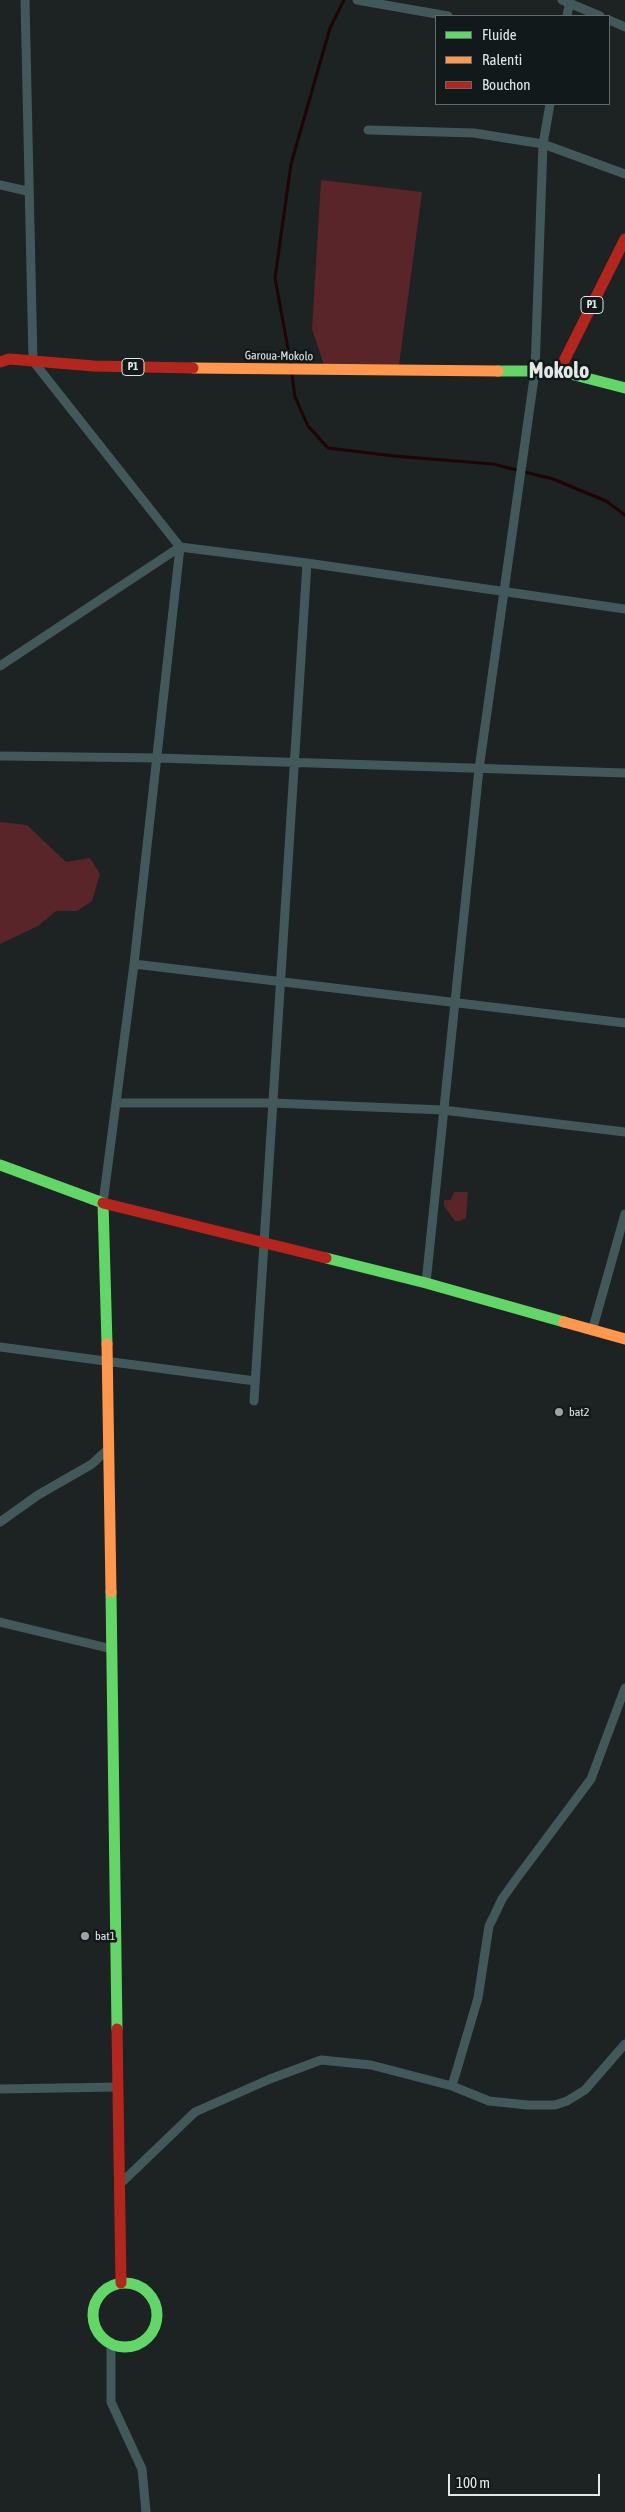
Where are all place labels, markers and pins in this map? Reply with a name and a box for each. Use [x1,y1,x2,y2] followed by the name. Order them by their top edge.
[569,1405,589,1419] place label: bat2
[553,1406,565,1418] marker: bat2
[95,1929,115,1943] place label: bat1
[79,1930,91,1942] marker: bat1

